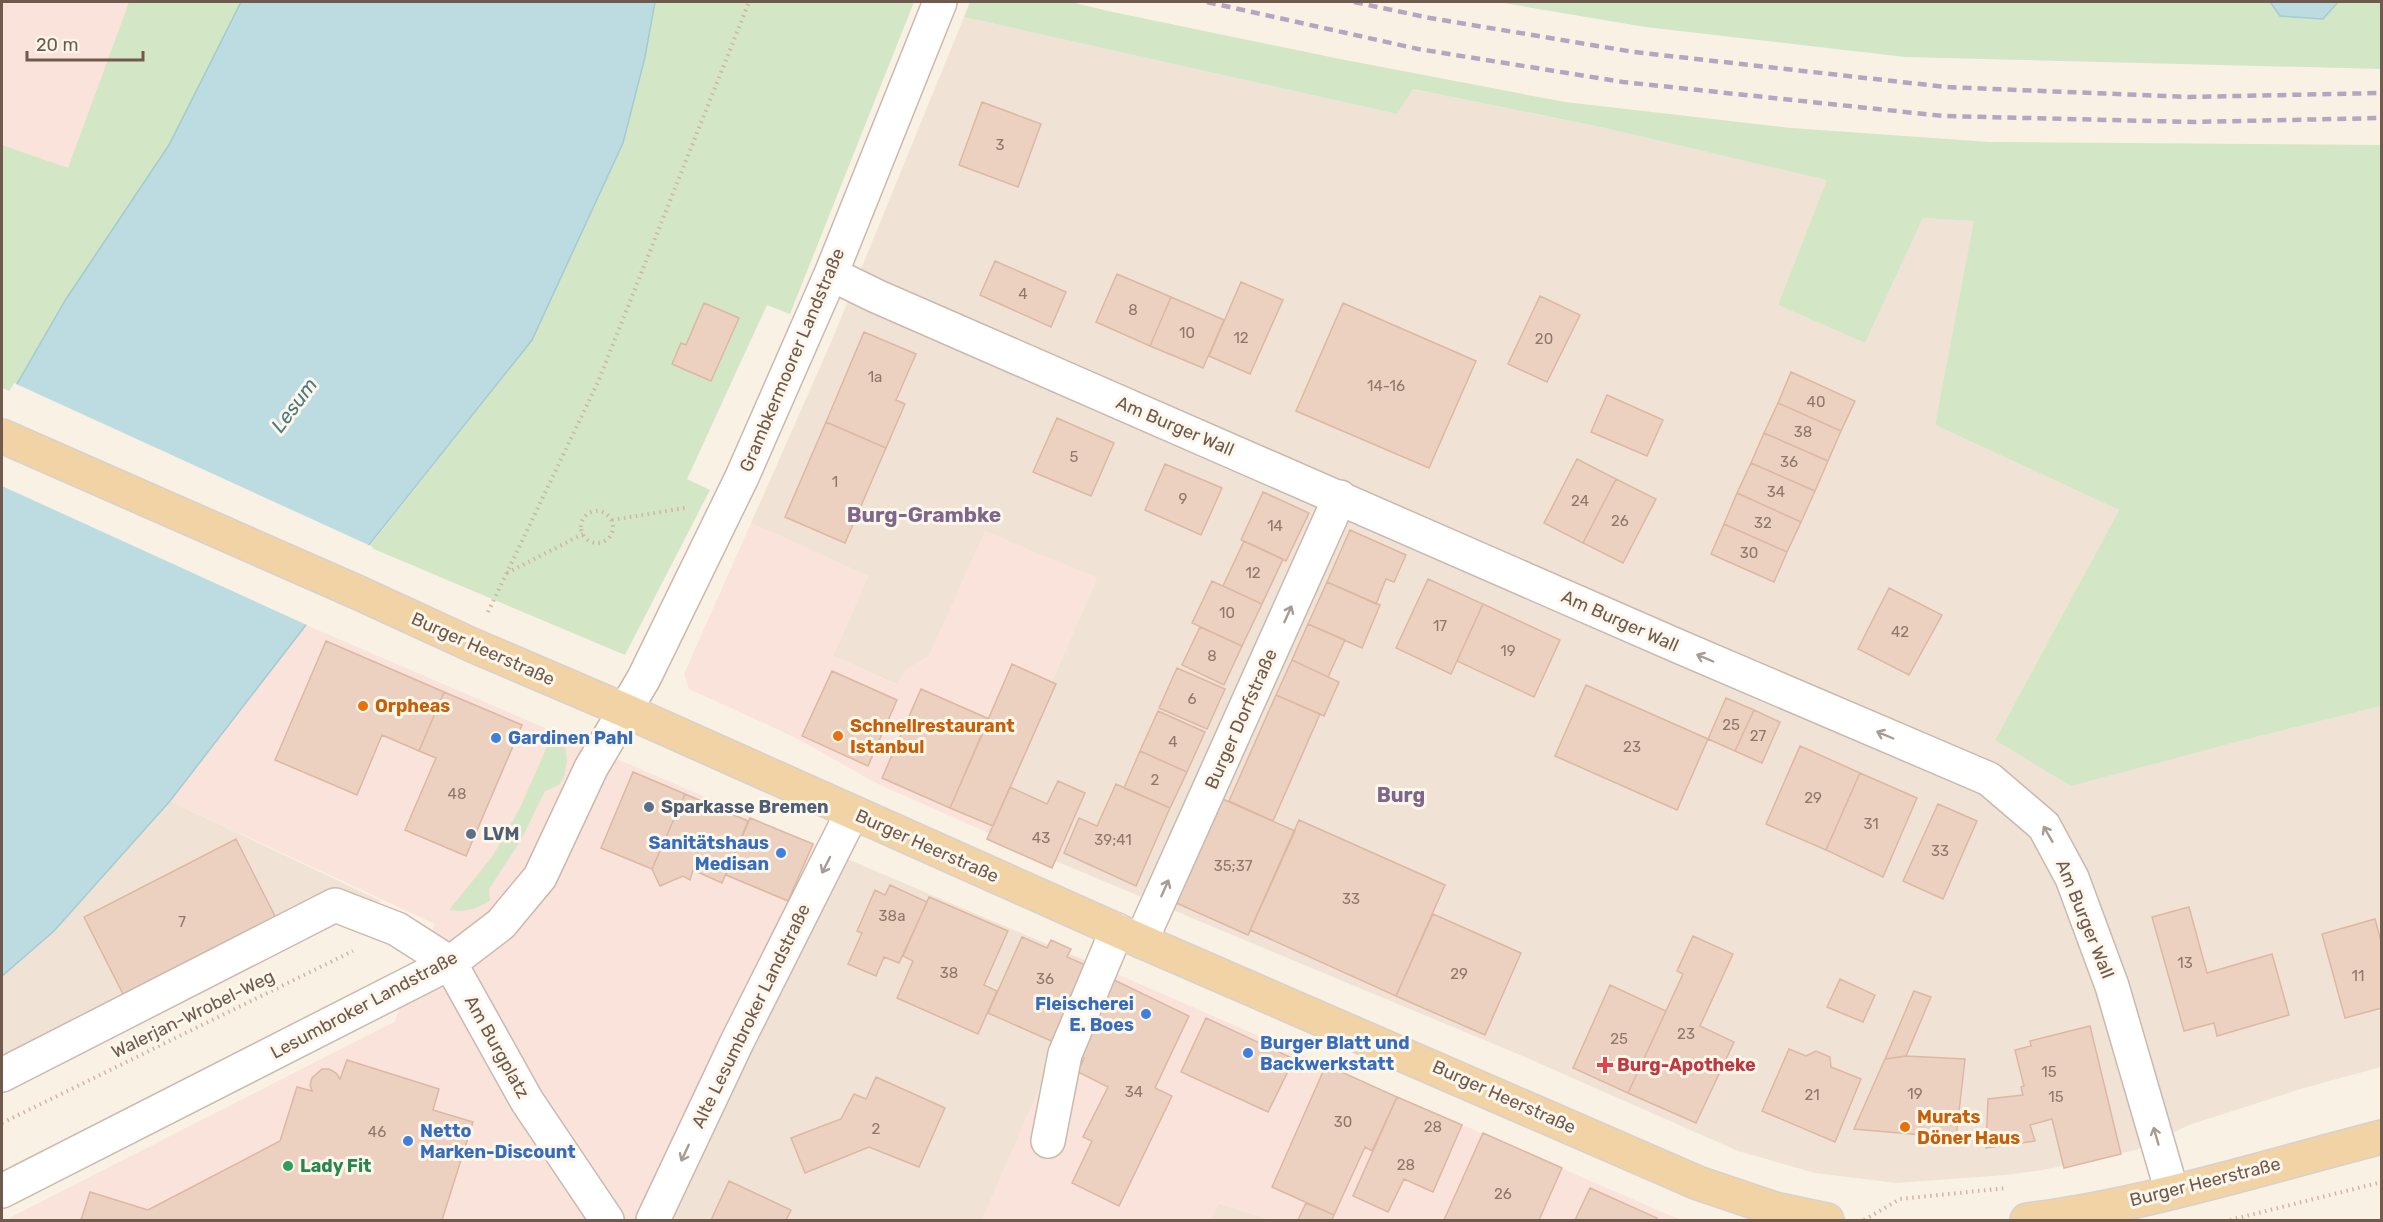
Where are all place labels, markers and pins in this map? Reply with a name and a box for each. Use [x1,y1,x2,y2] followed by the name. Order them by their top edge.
[375,695,450,717] place label: Orpheas
[356,699,370,713] marker: Orpheas
[850,715,1015,758] place label: Schnellrestaurant Istanbul
[508,727,633,749] place label: Gardinen Pahl
[831,729,845,743] marker: Schnellrestaurant Istanbul
[489,731,503,745] marker: Gardinen Pahl
[661,796,829,818] place label: Sparkasse Bremen
[642,800,656,814] marker: Sparkasse Bremen
[483,823,520,845] place label: LVM
[464,827,478,841] marker: LVM
[649,832,769,875] place label: Sanitätshaus Medisan
[774,846,788,860] marker: Sanitätshaus Medisan
[1035,993,1134,1036] place label: Fleischerei E. Boes
[1139,1007,1153,1021] marker: Fleischerei E. Boes
[1260,1032,1410,1075] place label: Burger Blatt und Backwerkstatt
[1241,1046,1255,1060] marker: Burger Blatt und Backwerkstatt
[1617,1054,1756,1076] place label: Burg-Apotheke
[1598,1058,1612,1072] marker: Burg-Apotheke
[1917,1106,2020,1149] place label: Murats Döner Haus
[420,1120,576,1163] place label: Netto Marken-Discount
[1898,1120,1912,1134] marker: Murats Döner Haus
[401,1134,415,1148] marker: Netto Marken-Discount
[300,1155,372,1177] place label: Lady Fit
[281,1159,295,1173] marker: Lady Fit

